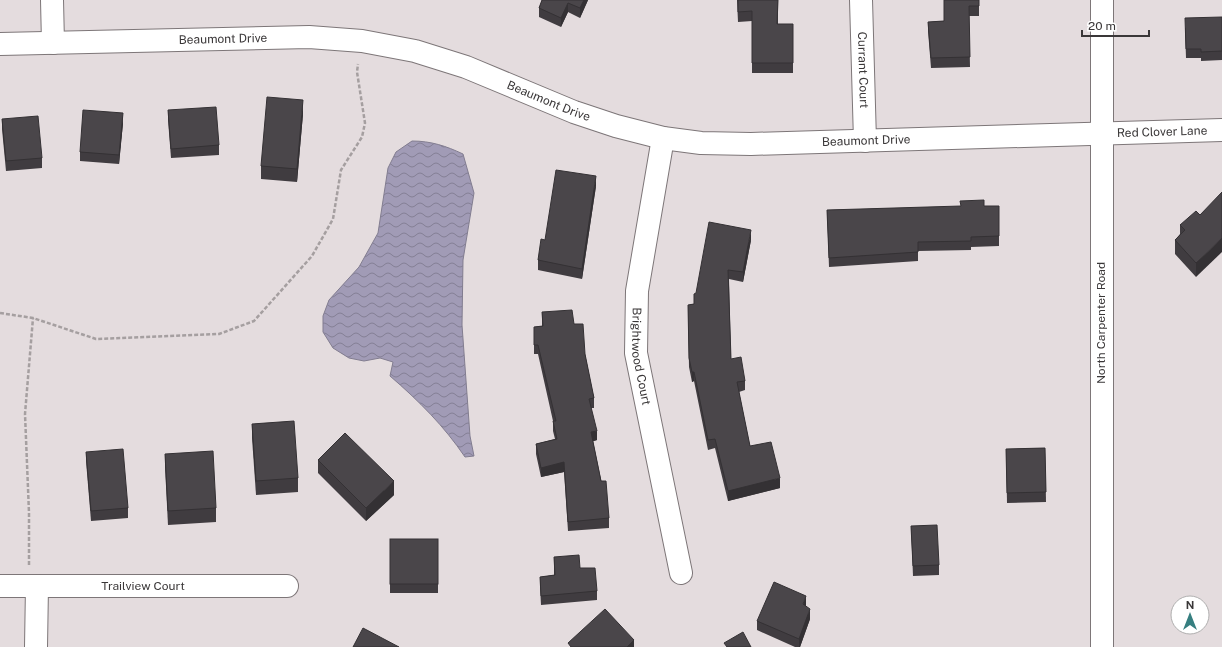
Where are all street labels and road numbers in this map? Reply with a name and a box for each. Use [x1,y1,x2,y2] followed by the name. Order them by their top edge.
[178,31,268,47] street label: Beaumont Drive
[855,31,871,109] street label: Currant Court
[505,78,592,124] street label: Beaumont Drive
[1117,123,1208,140] street label: Red Clover Lane
[822,132,911,149] street label: Beaumont Drive
[1094,262,1108,384] street label: North Carpenter Road
[629,307,654,407] street label: Brightwood Court
[101,579,185,593] street label: Trailview Court

